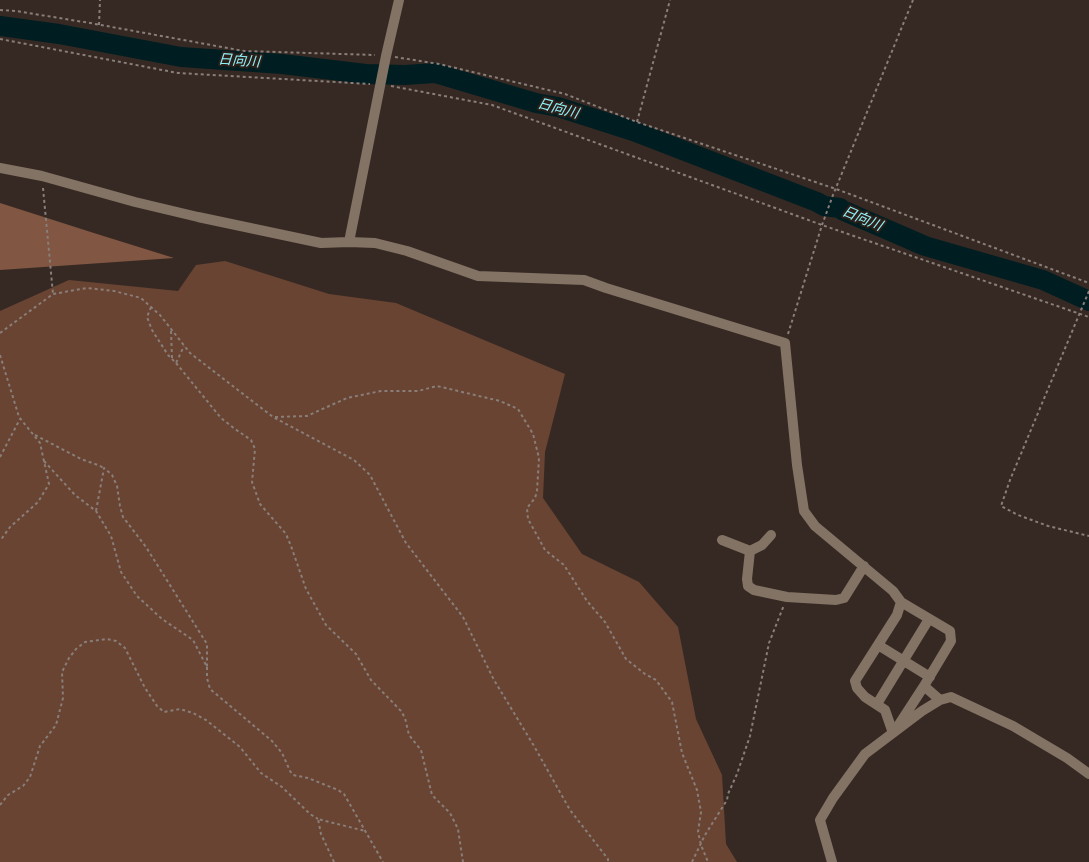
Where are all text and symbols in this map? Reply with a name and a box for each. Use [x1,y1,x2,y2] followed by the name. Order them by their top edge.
[217,51,261,71] water label: 日向川
[536,95,580,123] water label: 日向川
[839,203,885,235] water label: 日向川

